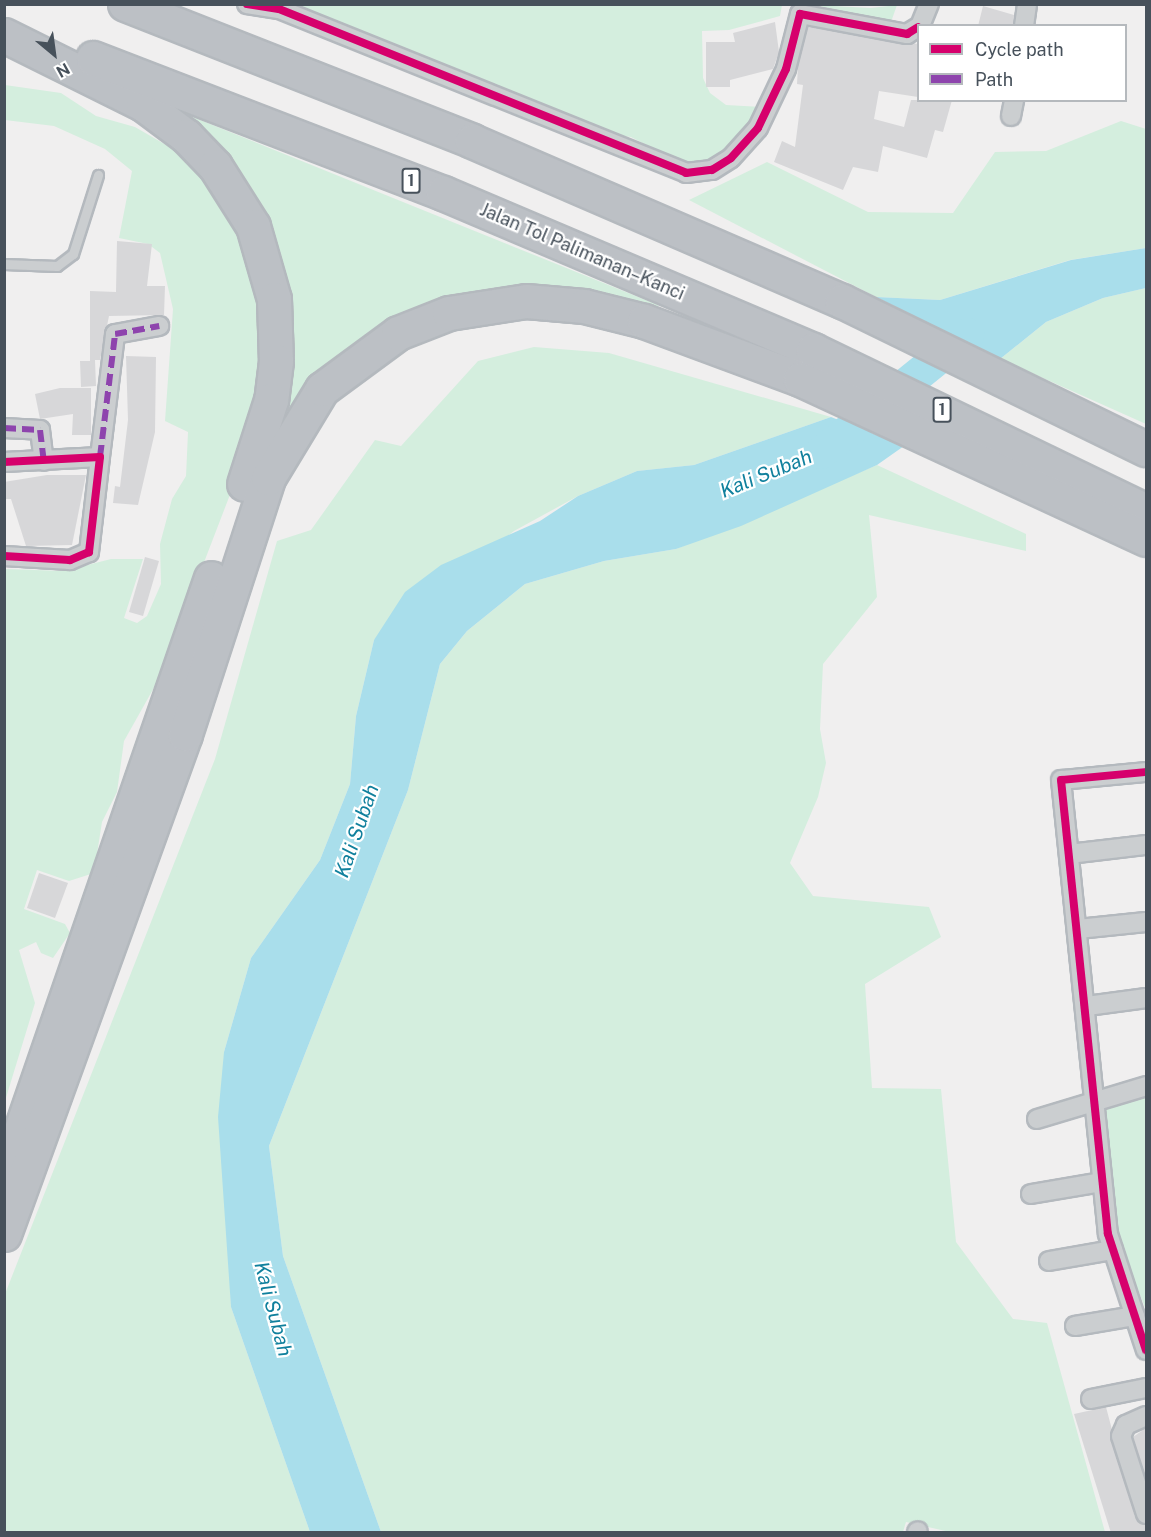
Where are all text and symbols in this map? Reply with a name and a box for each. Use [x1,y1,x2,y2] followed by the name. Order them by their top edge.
[24,24,84,84] north arrow
[917,24,1127,102] legend
[975,39,1064,60] text: Cycle path
[53,59,73,82] text: N
[975,69,1013,90] text: Path
[400,168,422,194] road number: 1
[476,199,688,305] street label: Jalan Tol Palimanan–Kanci
[932,397,952,423] road number: 1
[717,445,815,503] water label: Kali Subah
[330,781,384,881] water label: Kali Subah
[249,1259,297,1359] water label: Kali Subah

